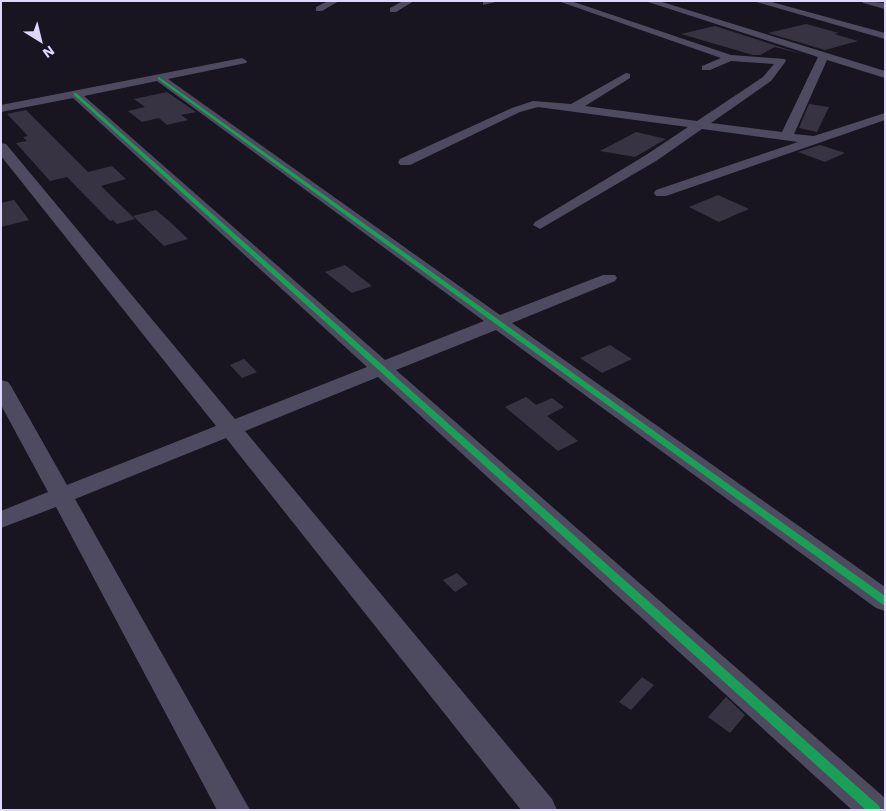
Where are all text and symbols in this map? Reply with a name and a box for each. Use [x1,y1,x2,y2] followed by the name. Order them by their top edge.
[15,15,65,65] north arrow
[40,43,58,62] text: N

